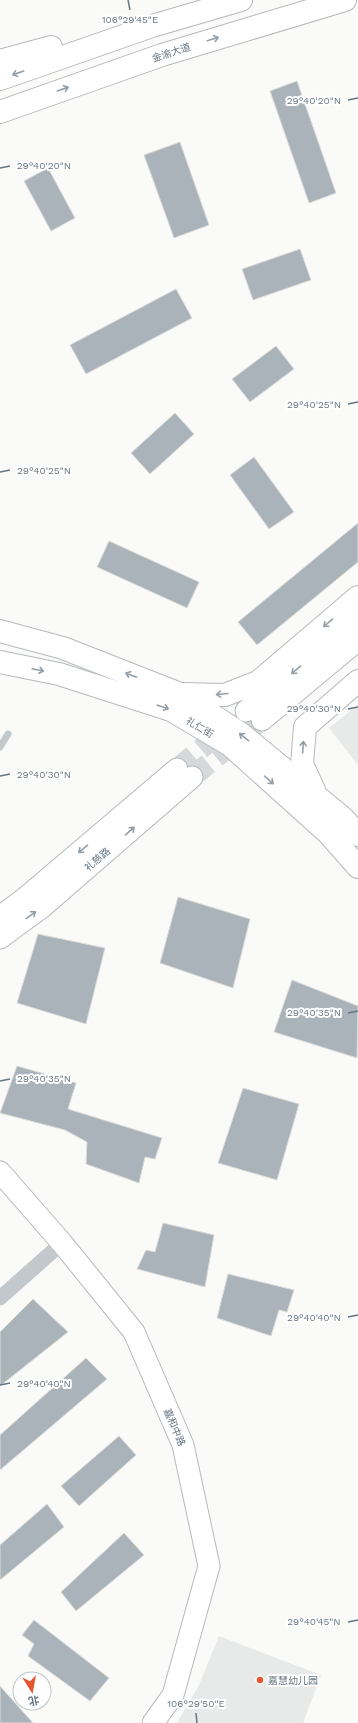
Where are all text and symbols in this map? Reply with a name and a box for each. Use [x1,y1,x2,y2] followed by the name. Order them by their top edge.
[102,14,158,25] text: 106°29'45"E
[206,35,219,42] one-way arrow
[150,41,192,64] street label: 金渝大道
[12,69,24,77] one-way arrow
[57,85,69,93] one-way arrow
[287,95,341,106] text: 29°40'20"N
[17,160,71,171] text: 29°40'20"N
[287,399,341,410] text: 29°40'25"N
[17,465,71,476] text: 29°40'25"N
[323,618,334,627] one-way arrow
[31,666,44,674] one-way arrow
[290,666,301,675] one-way arrow
[125,670,137,678] one-way arrow
[216,690,229,698] one-way arrow
[287,703,341,714] text: 29°40'30"N
[156,704,169,711] one-way arrow
[184,715,215,740] street label: 礼仁街
[239,732,249,741] one-way arrow
[300,741,307,754] one-way arrow
[17,769,71,780] text: 29°40'30"N
[264,775,274,785] one-way arrow
[125,826,136,835] one-way arrow
[78,844,88,853] one-way arrow
[82,845,112,873] street label: 礼慈路
[26,911,37,919] one-way arrow
[287,1007,341,1018] text: 29°40'35"N
[17,1073,71,1084] text: 29°40'35"N
[287,1312,341,1323] text: 29°40'40"N
[17,1378,71,1389] text: 29°40'40"N
[162,1407,187,1448] street label: 嘉和中路
[287,1616,341,1627] text: 29°40'45"N
[12,1671,52,1711] north arrow
[255,1675,265,1685] marker: 嘉慧幼儿园
[268,1675,318,1686] place label: 嘉慧幼儿园
[27,1693,40,1708] text: 北
[167,1698,225,1709] text: 106°29'50"E

